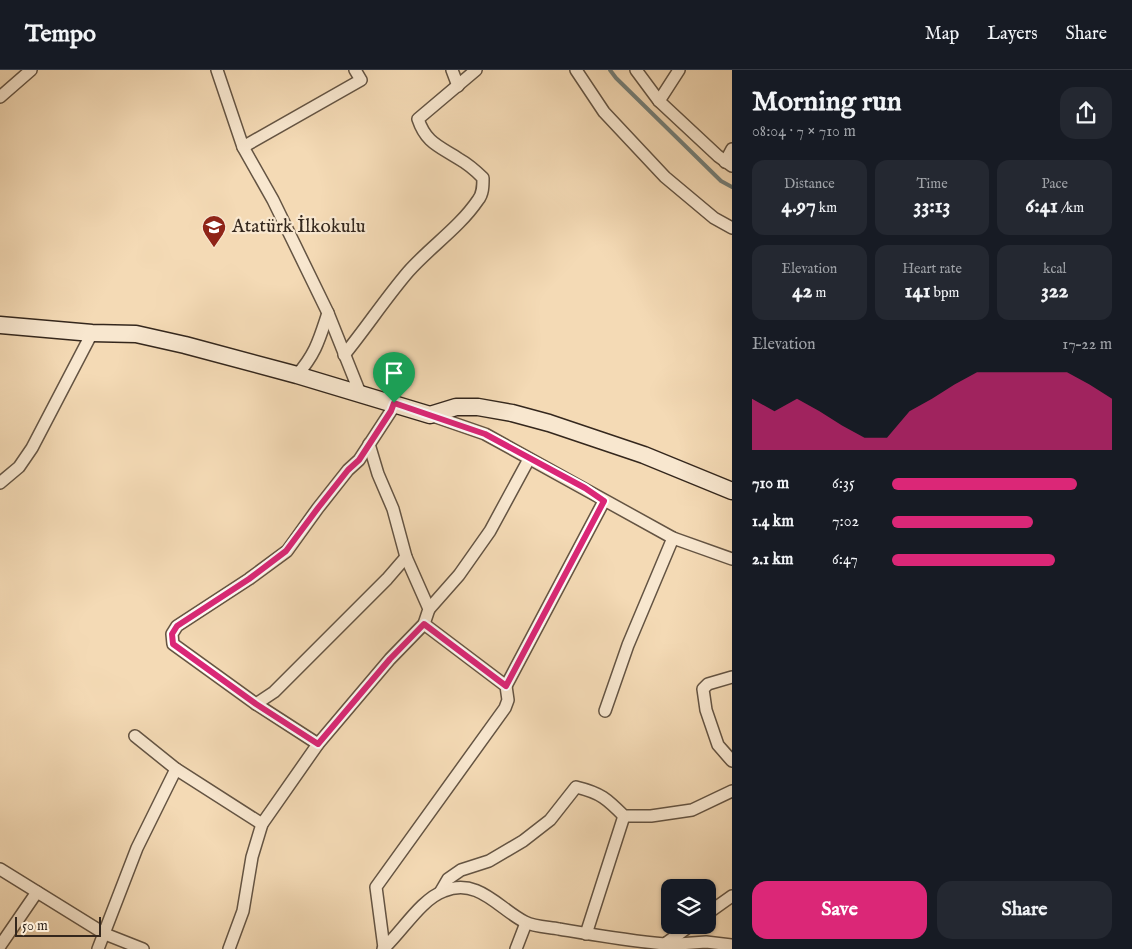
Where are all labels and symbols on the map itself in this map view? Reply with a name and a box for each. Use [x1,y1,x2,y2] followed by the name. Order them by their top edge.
[201,214,227,248] school or university icon: Atatürk İlkokulu
[231,215,366,239] place label: Atatürk İlkokulu
[373,352,415,403] pin
[15,914,101,937] scale bar

